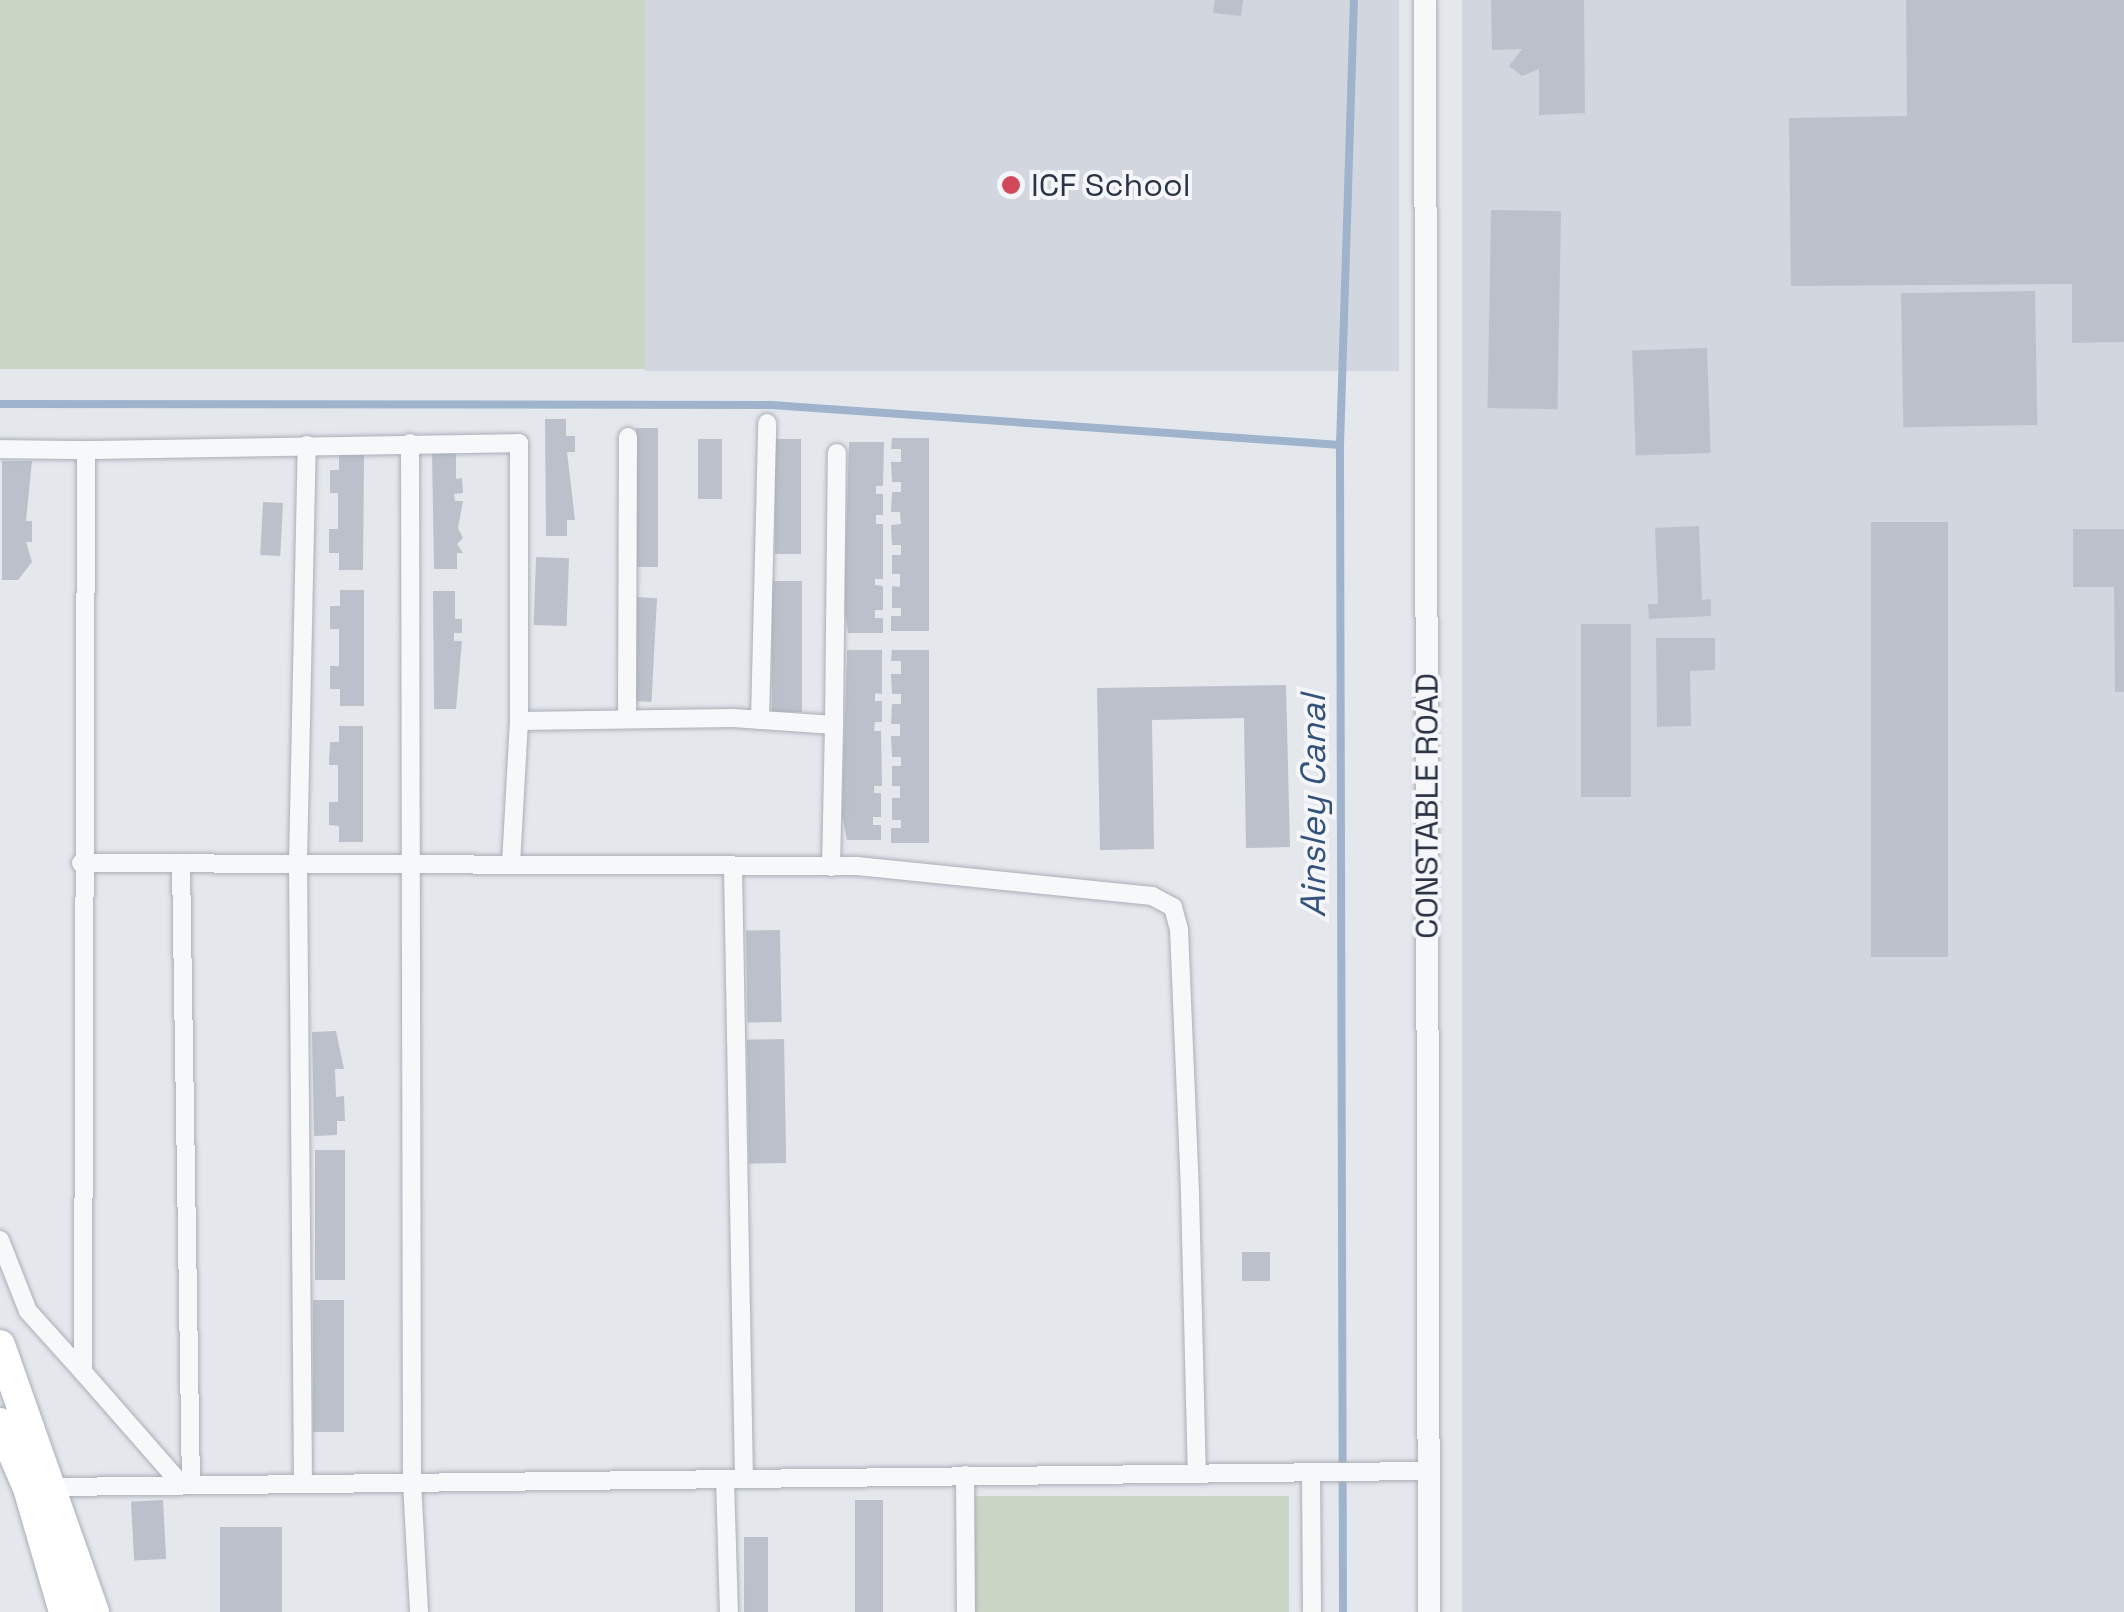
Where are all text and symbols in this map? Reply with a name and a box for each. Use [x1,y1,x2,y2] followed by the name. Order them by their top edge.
[1031,166,1191,204] place label: ICF School
[1000,174,1022,196] marker: ICF School
[1408,673,1446,939] street label: CONSTABLE ROAD
[1292,695,1334,917] water label: Ainsley Canal

